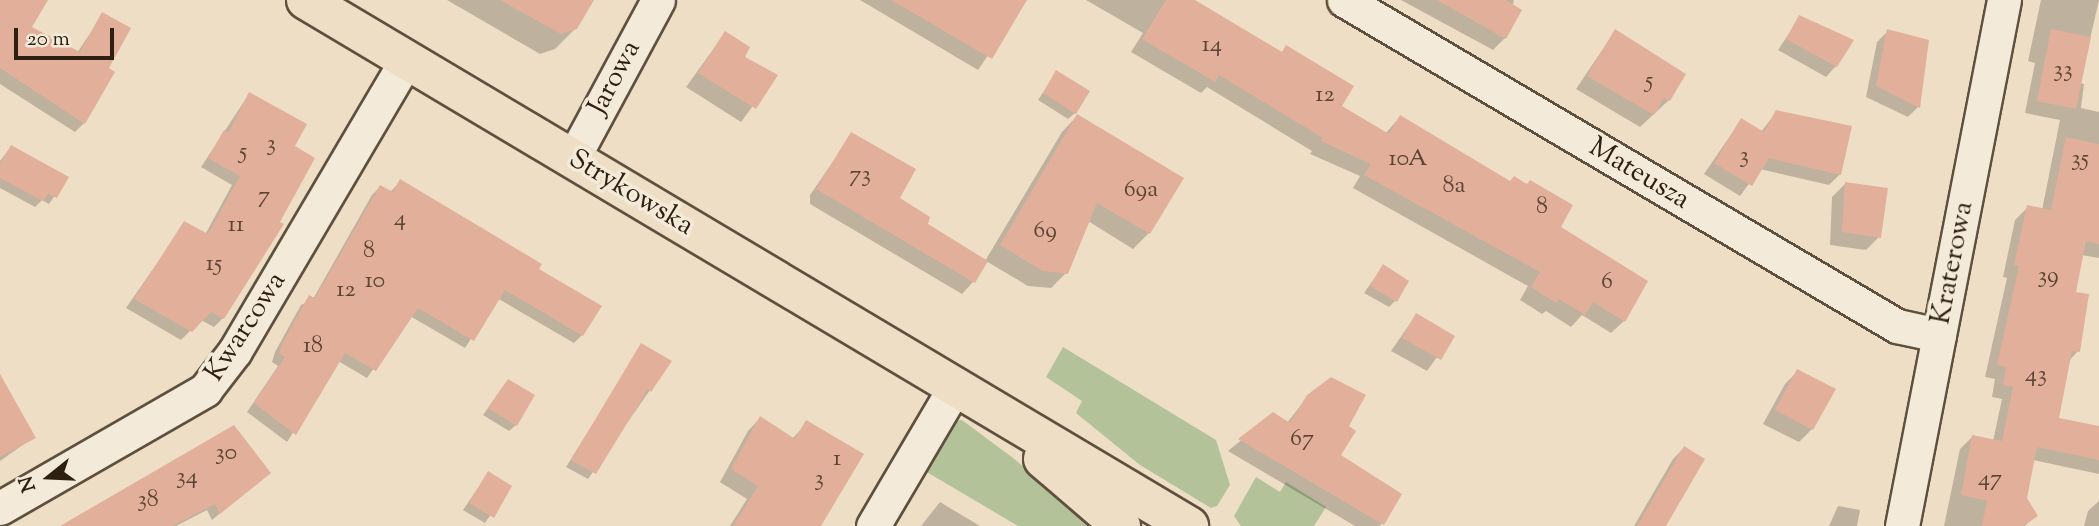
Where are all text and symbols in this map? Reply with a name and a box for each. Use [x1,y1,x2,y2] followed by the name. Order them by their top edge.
[18,14,117,58] scale bar
[27,25,70,55] text: 20 m
[1202,32,1222,60] house number: 14
[582,35,648,121] street label: Jarowa
[2053,57,2073,85] house number: 33
[1645,68,1653,96] house number: 5
[1315,82,1335,110] house number: 12
[266,131,276,159] house number: 3
[1583,131,1695,217] street label: Mateusza
[239,139,247,167] house number: 5
[562,143,700,243] street label: Strykowska
[1739,143,1749,171] house number: 3
[1389,146,1427,174] house number: 10A
[2071,146,2089,174] house number: 35
[849,162,871,190] house number: 73
[1442,173,1466,201] house number: 8a
[1124,177,1158,205] house number: 69a
[258,183,270,211] house number: 7
[1536,194,1548,222] house number: 8
[1925,199,1981,327] street label: Kraterowa
[394,206,406,234] house number: 4
[228,212,244,240] house number: 11
[1033,218,1057,246] house number: 69
[363,238,375,266] house number: 8
[206,251,222,279] house number: 15
[2037,263,2059,291] house number: 39
[198,266,294,388] street label: Kwarcowa
[365,268,385,296] house number: 10
[1601,269,1613,297] house number: 6
[336,277,356,305] house number: 12
[303,333,323,361] house number: 18
[2025,362,2047,390] house number: 43
[1290,426,1314,454] house number: 67
[215,440,237,468] house number: 30
[14,442,84,512] north arrow
[833,446,841,474] house number: 1
[176,464,198,492] house number: 34
[814,466,824,494] house number: 3
[1978,466,2002,494] house number: 47
[13,472,44,495] text: N
[137,487,159,515] house number: 38

